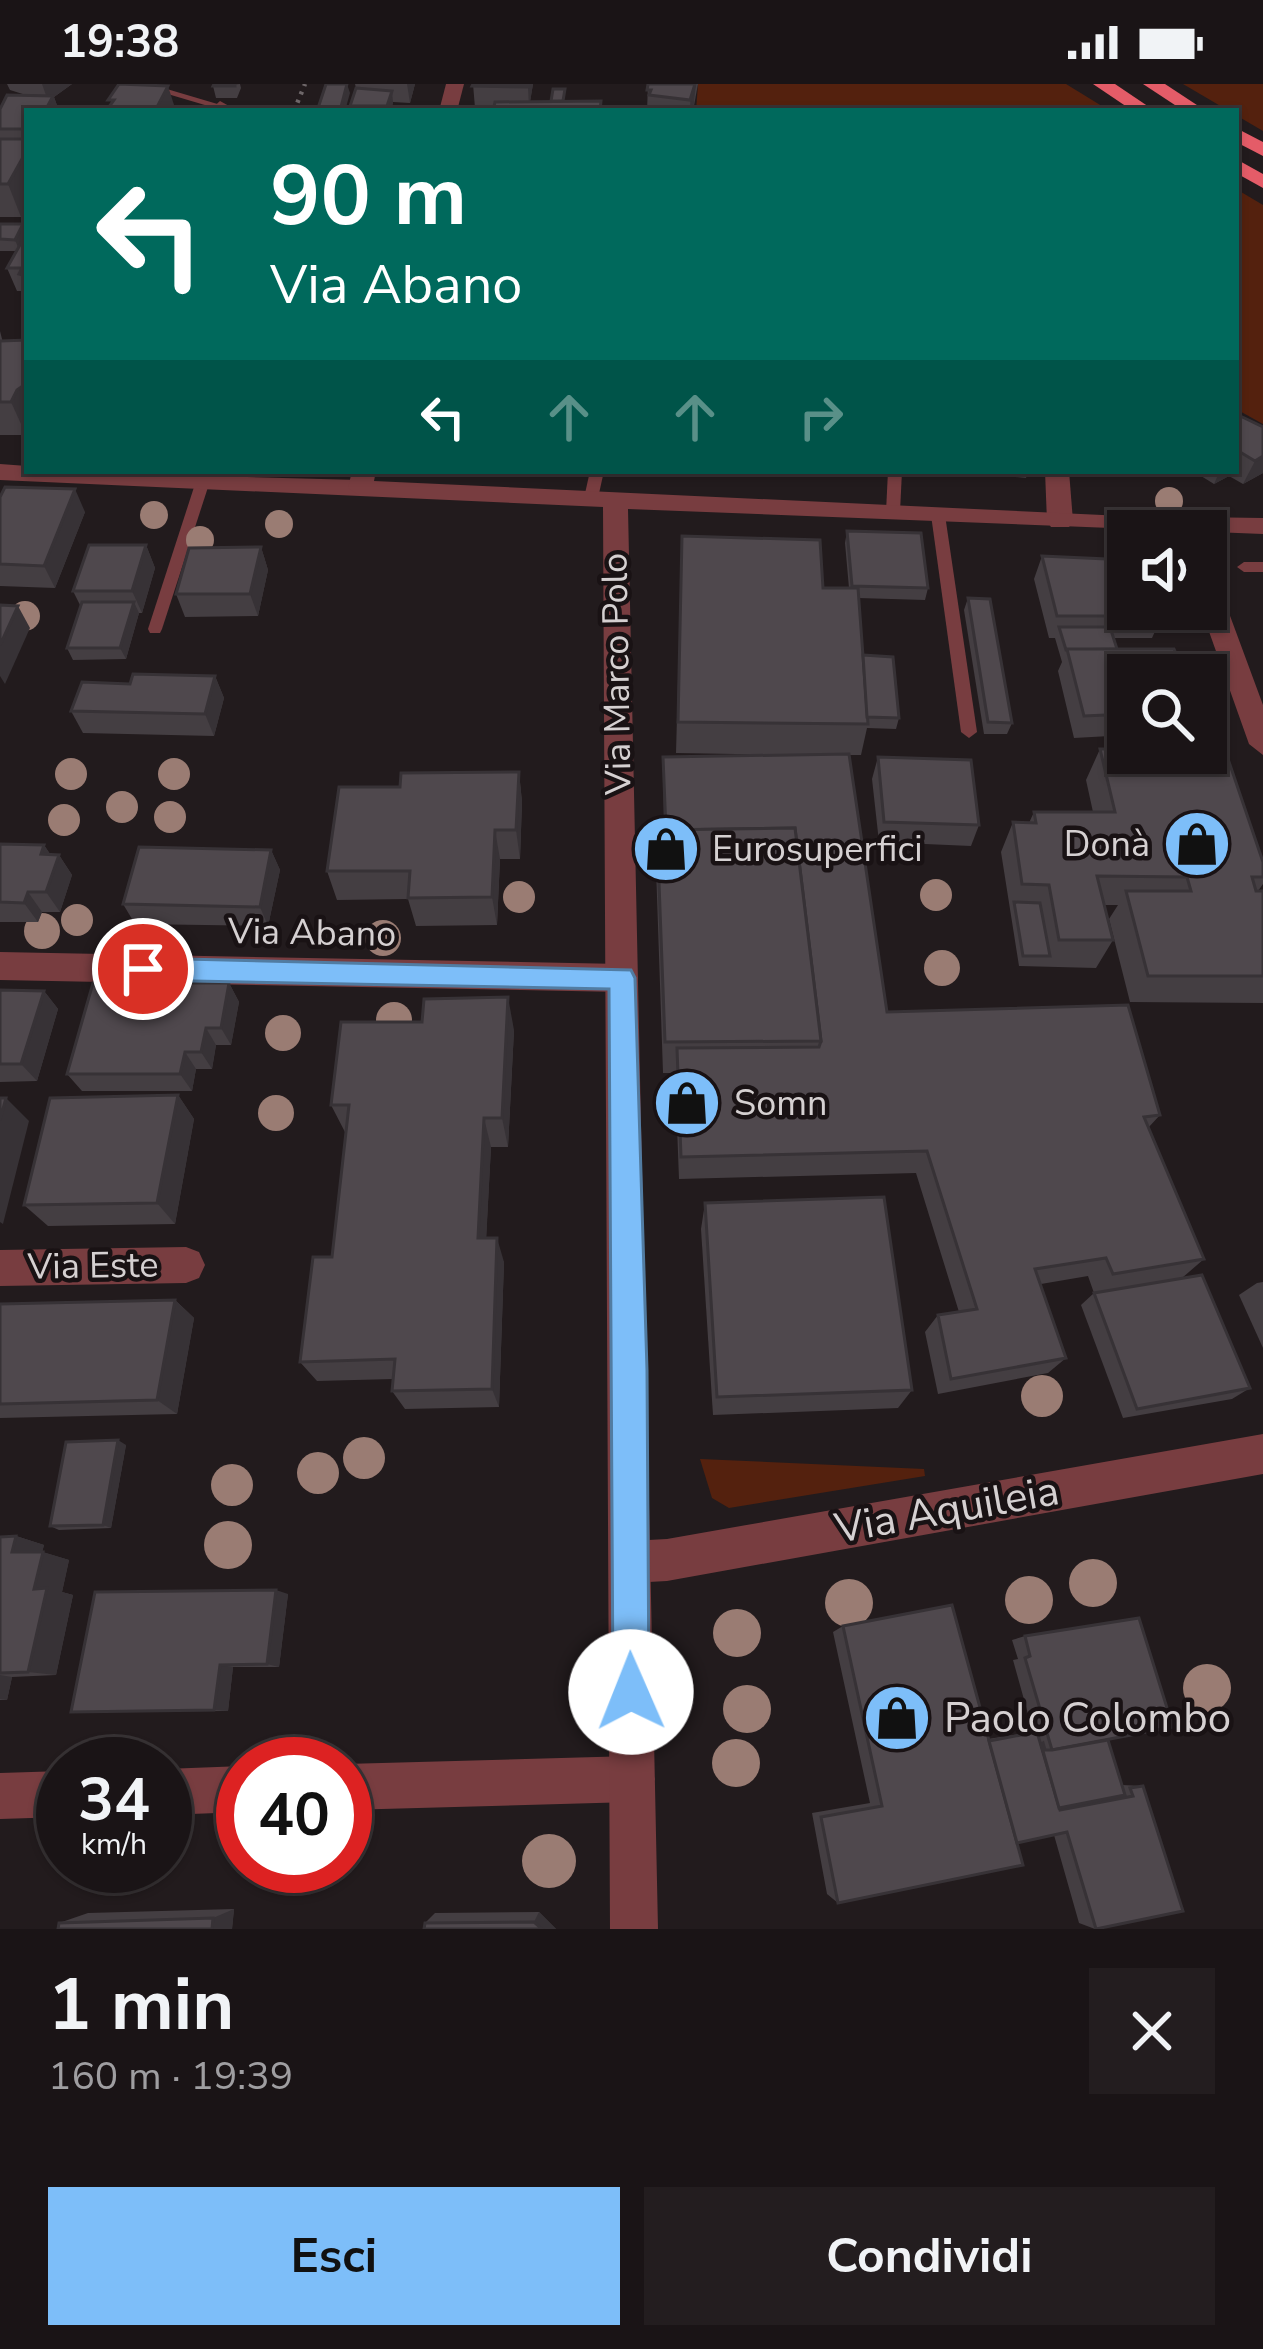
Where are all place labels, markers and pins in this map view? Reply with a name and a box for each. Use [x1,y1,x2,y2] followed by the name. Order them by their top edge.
[1162,809,1232,879] shop icon: Donà
[631,814,701,884] shop icon: Eurosuperfici
[1064,820,1150,869] place label: Donà
[712,825,923,874] place label: Eurosuperfici
[92,918,194,1020] pin
[652,1068,722,1138] shop icon: Somn
[734,1079,827,1128] place label: Somn
[862,1683,932,1753] shop icon: Paolo Colombo
[944,1690,1231,1747] place label: Paolo Colombo

